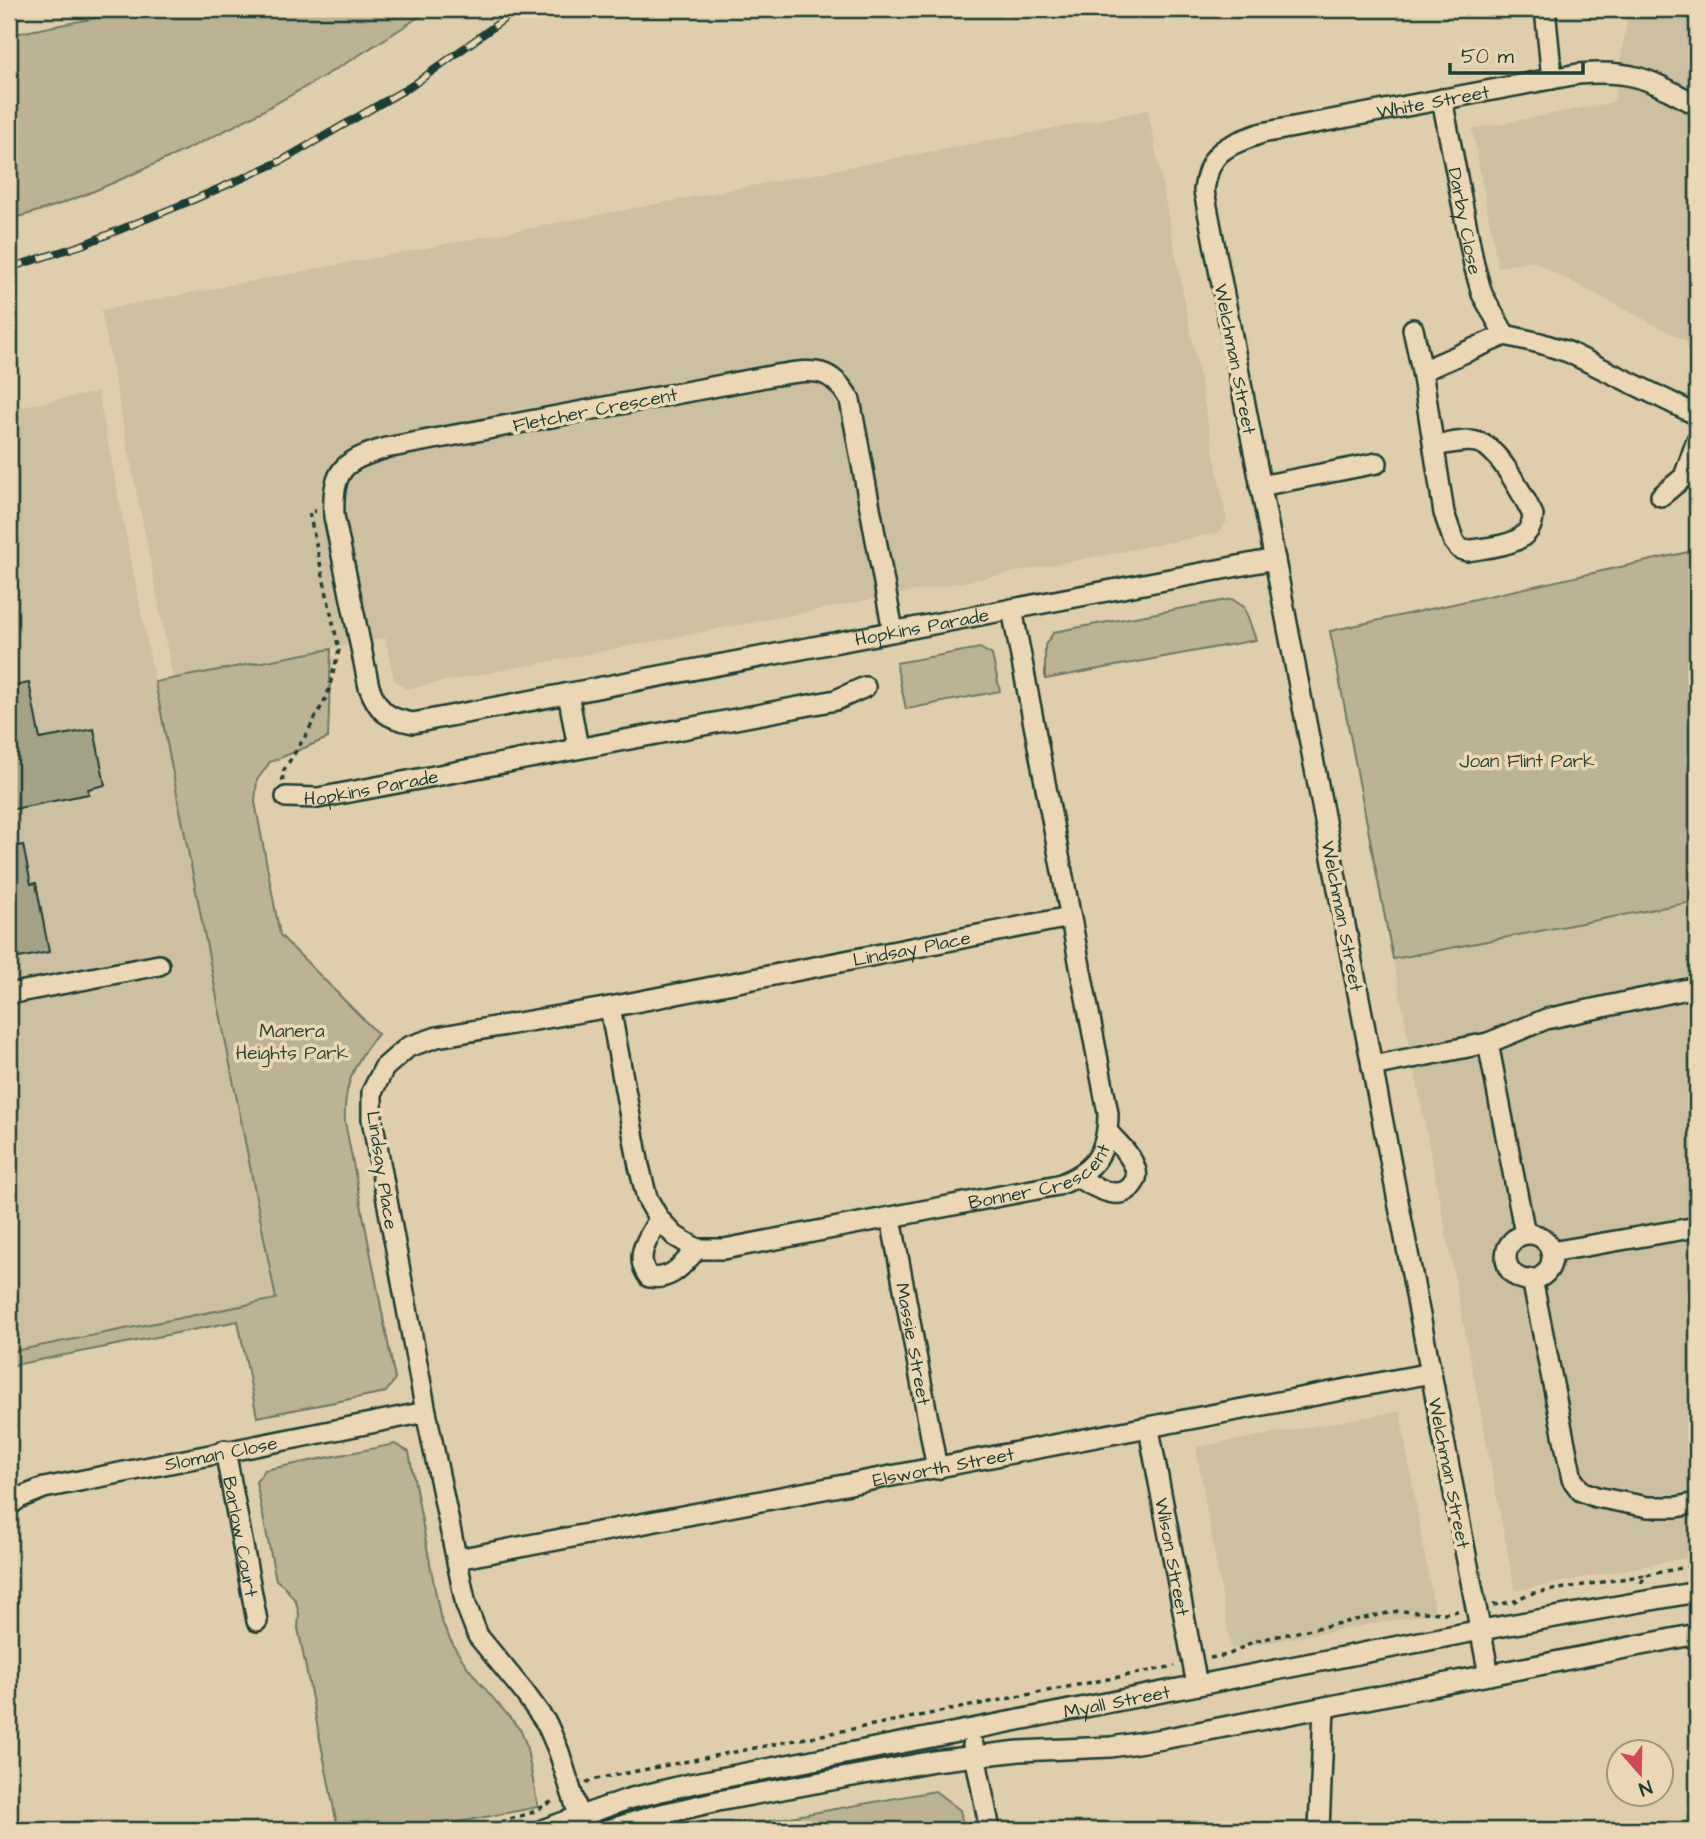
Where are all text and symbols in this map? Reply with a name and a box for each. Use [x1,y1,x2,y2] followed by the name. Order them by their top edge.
[1450,32,1584,76] scale bar
[1461,42,1515,71] text: 50 m
[1374,79,1492,126] street label: White Street
[1441,165,1488,278] street label: Darby Close
[1207,282,1262,437] street label: Welchman Street
[511,381,680,440] street label: Fletcher Crescent
[853,602,991,654] street label: Hopkins Parade
[1459,748,1595,775] park label: Joan Flint Park
[304,764,441,813] street label: Hopkins Parade
[1314,839,1369,994] street label: Welchman Street
[851,925,973,974] street label: Lindsay Place
[236,1018,349,1068] park label: Manera Heights Park
[358,1109,404,1232] street label: Lindsay Place
[966,1140,1118,1217] street label: Bonner Crescent
[888,1281,937,1408] street label: Massie Street
[1421,1396,1476,1551] street label: Welchman Street
[162,1430,280,1479] street label: Sloman Close
[870,1441,1017,1494] street label: Elsworth Street
[215,1474,264,1600] street label: Barlow Court
[1147,1496,1196,1619] street label: Wilson Street
[1061,1679,1173,1726] street label: Myall Street
[1604,1738,1674,1808] north arrow
[1635,1773,1656,1802] text: N

